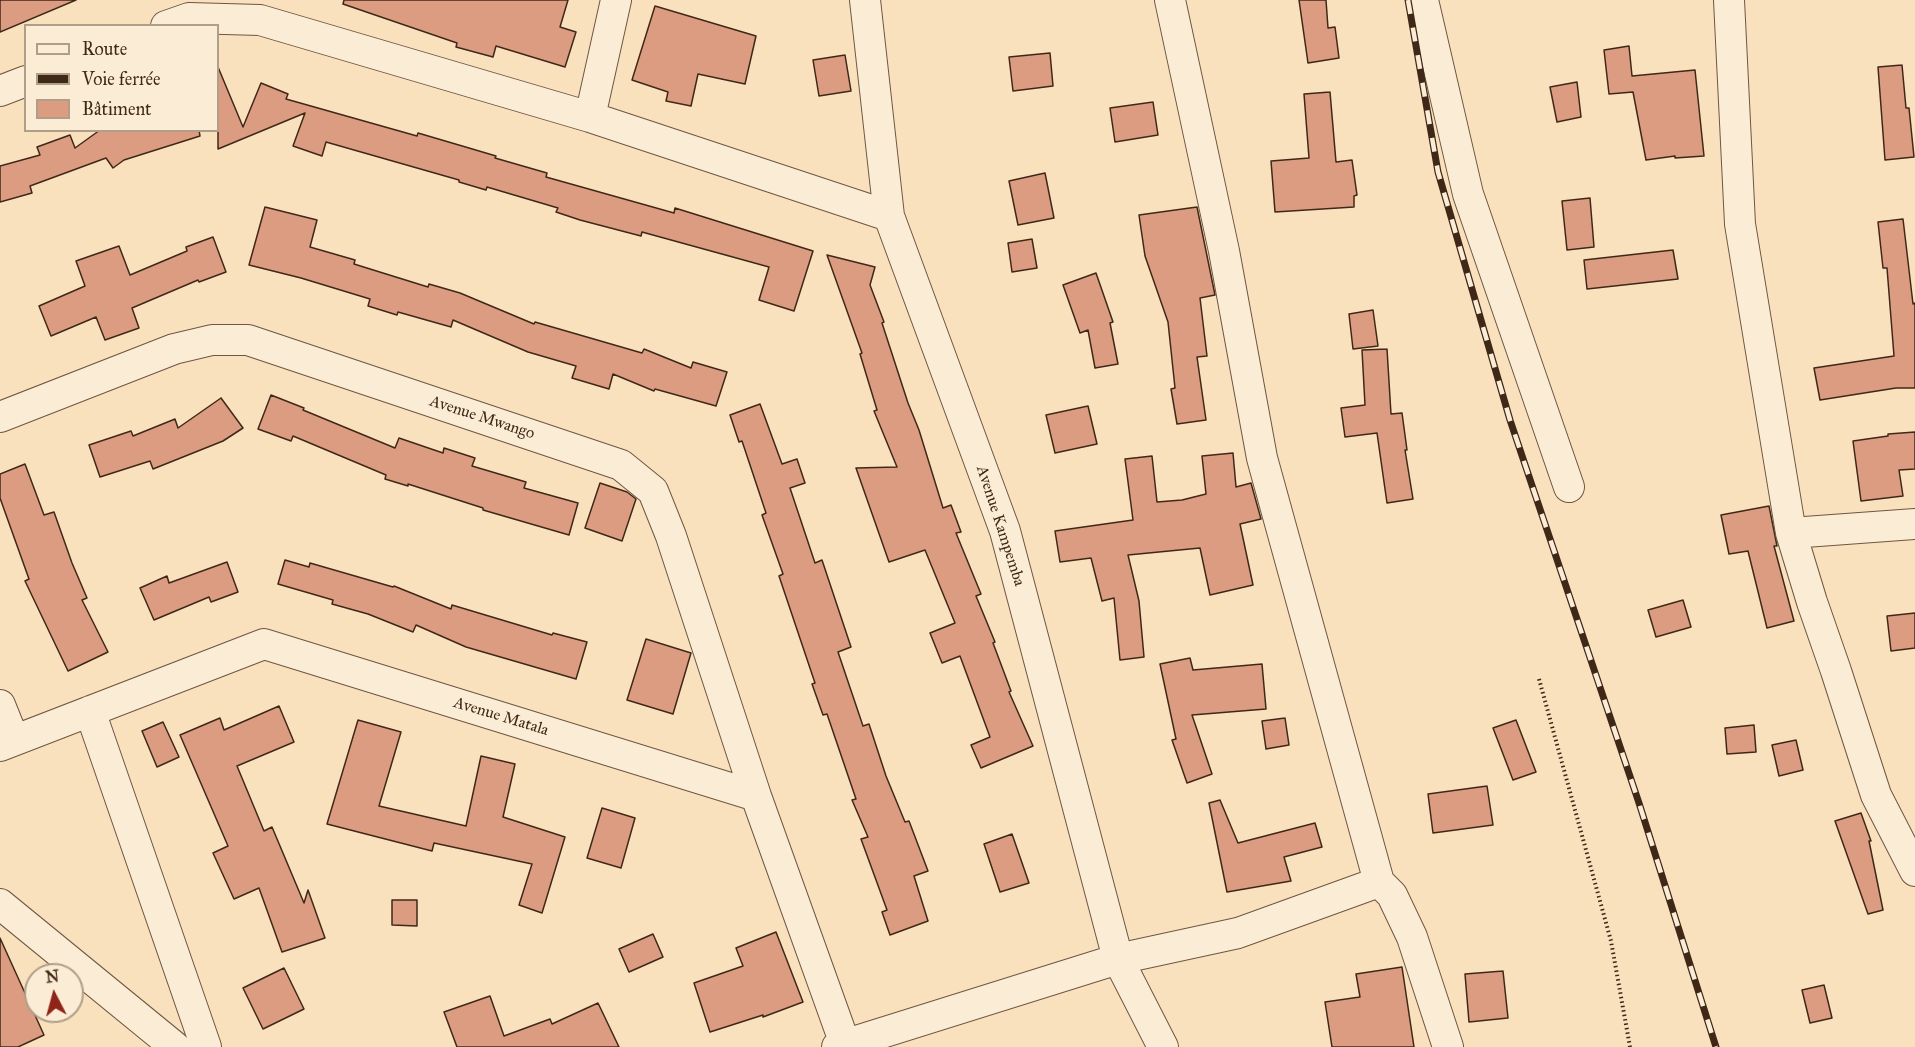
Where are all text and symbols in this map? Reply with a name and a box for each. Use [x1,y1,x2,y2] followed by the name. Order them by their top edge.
[24,24,219,132] legend
[82,38,127,60] text: Route
[82,68,161,90] text: Voie ferrée
[82,98,151,120] text: Bâtiment
[427,392,537,444] street label: Avenue Mwango
[971,463,1029,589] street label: Avenue Kampemba
[451,693,551,741] street label: Avenue Matala
[24,963,84,1023] north arrow
[45,966,60,987] text: N

